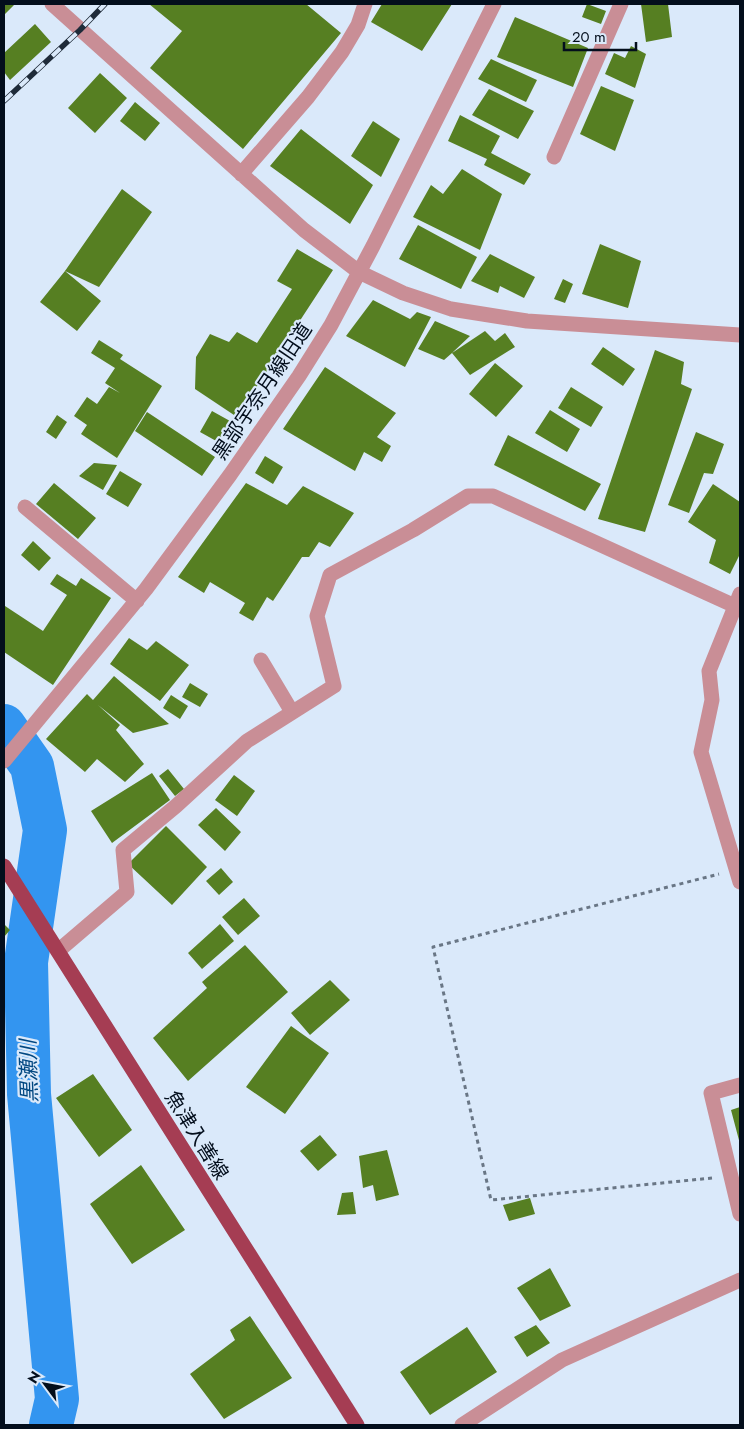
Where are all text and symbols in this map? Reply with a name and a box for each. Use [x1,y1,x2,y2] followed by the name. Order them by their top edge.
[564,20,636,52] scale bar
[572,26,606,48] text: 20 m
[206,317,319,466] street label: 黒部宇奈月線旧道
[13,1037,45,1103] water label: 黒瀬川
[158,1085,235,1185] street label: 魚津入善線
[20,1359,70,1409] north arrow
[23,1367,45,1387] text: N

